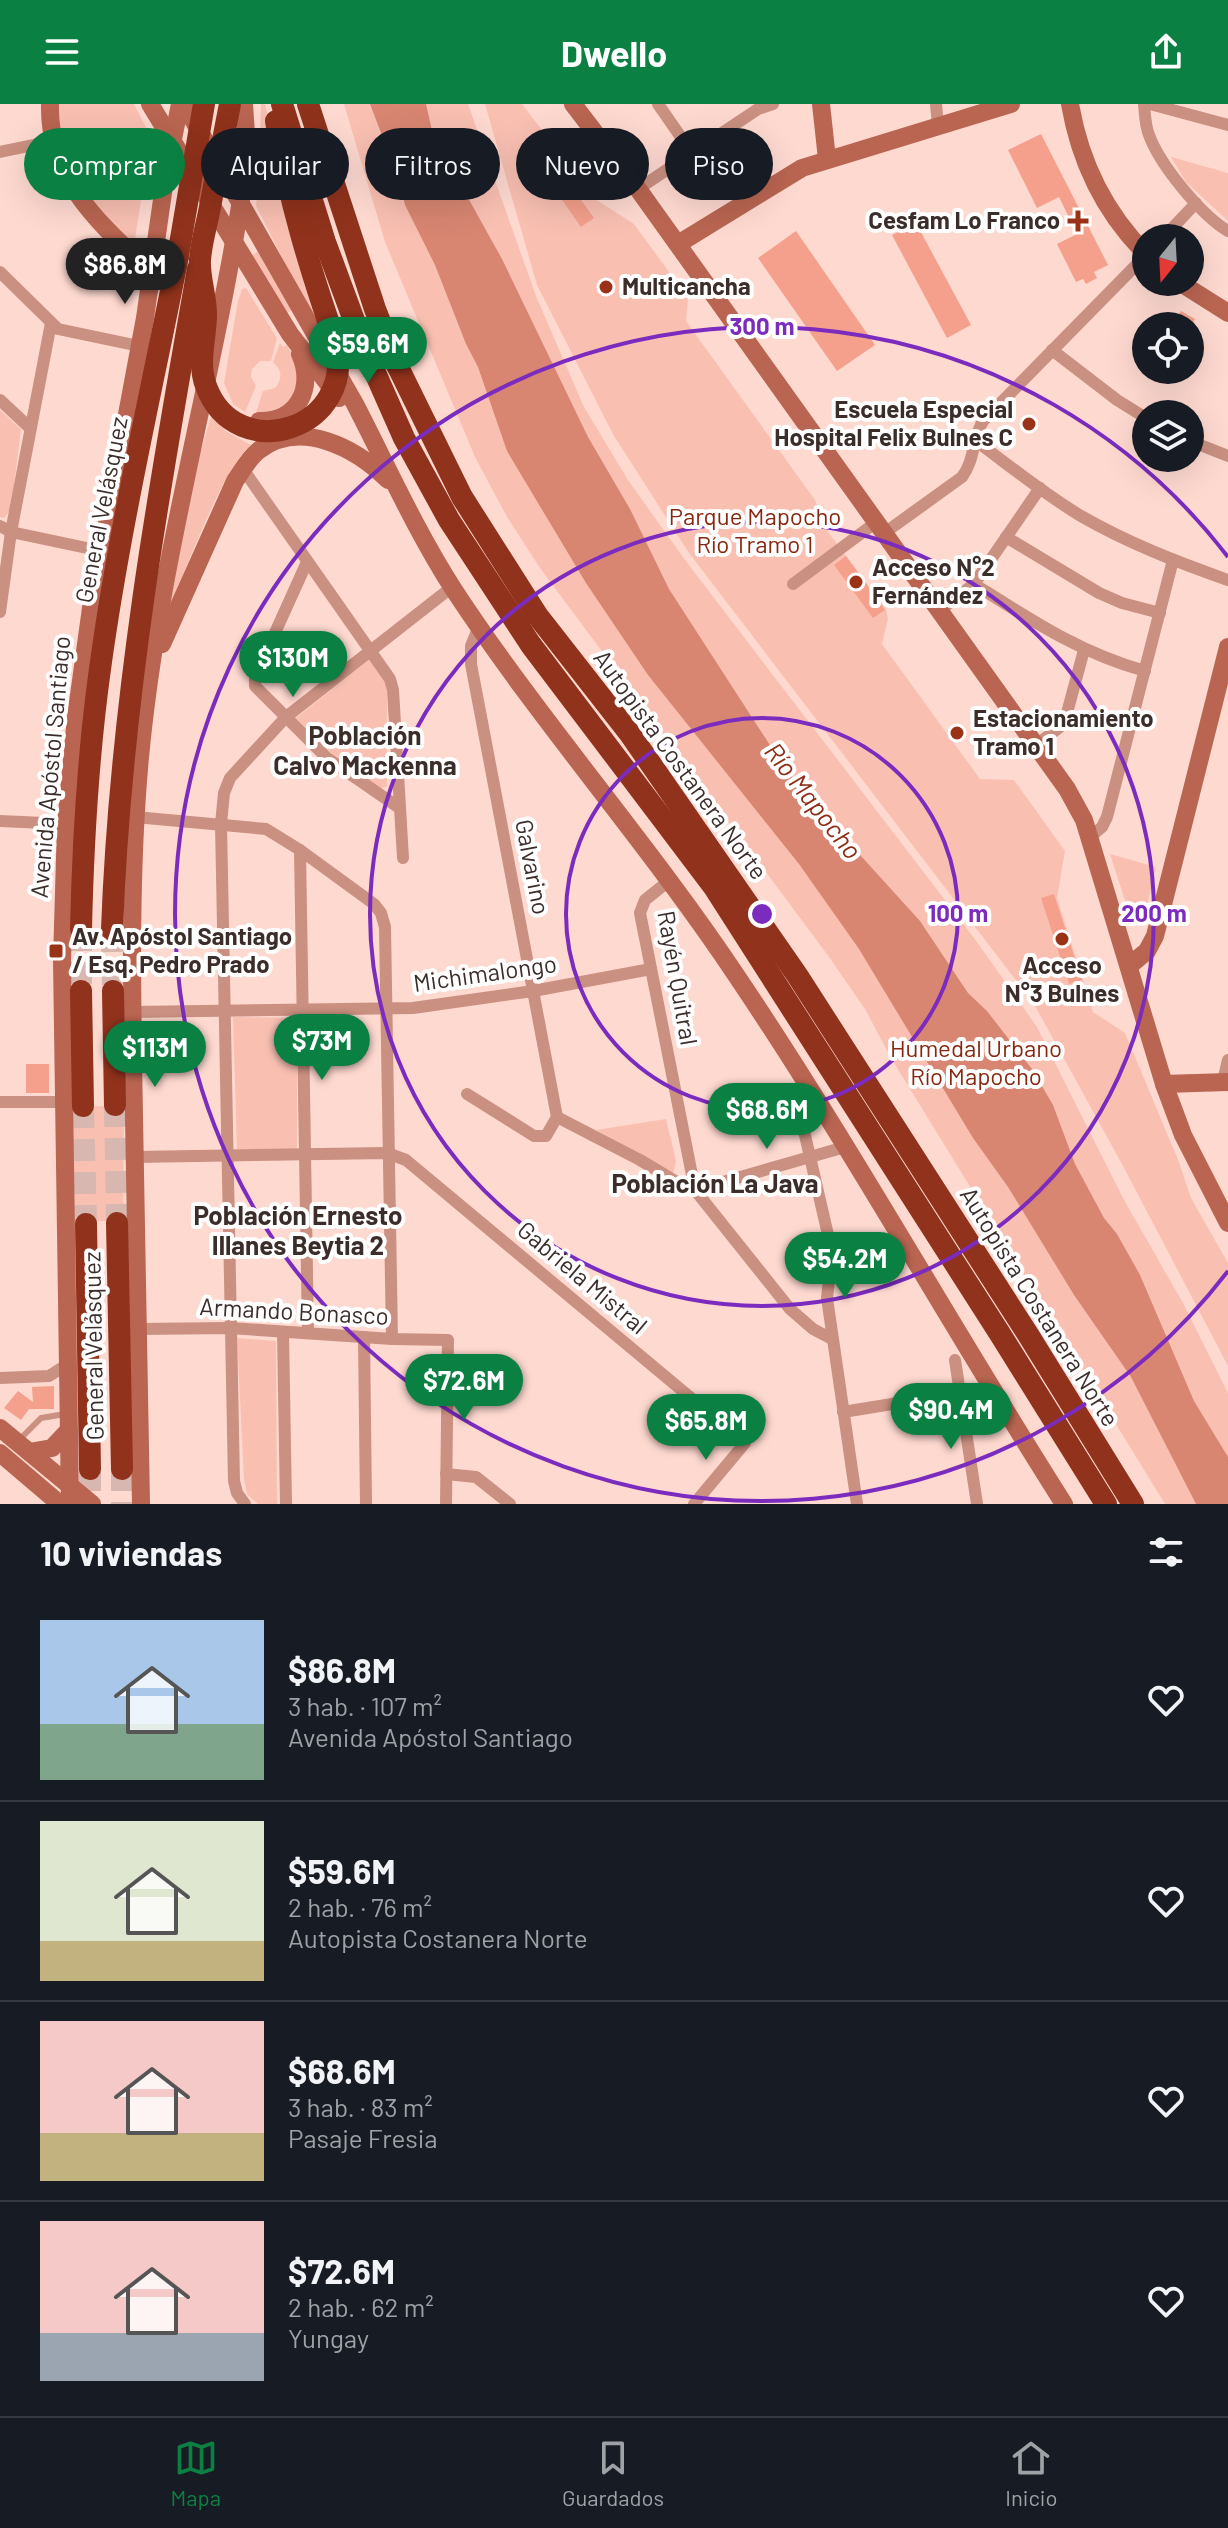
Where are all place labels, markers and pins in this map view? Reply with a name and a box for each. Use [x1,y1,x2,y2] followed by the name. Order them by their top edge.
[868,205,1060,234] place label: Cesfam Lo Franco
[1067,210,1089,232] marker: Cesfam Lo Franco
[60,238,190,306] pin: $86.8M
[622,271,751,300] place label: Multicancha
[597,278,615,296] marker: Multicancha
[303,317,433,385] pin: $59.6M
[774,394,1013,451] place label: Escuela Especial Hospital Felix Bulnes C
[1020,415,1038,433] marker: Escuela Especial Hospital Felix Bulnes C
[872,552,995,609] place label: Acceso N°2 Fernández
[847,573,865,591] marker: Acceso N°2 Fernández
[237,631,349,699] pin: $130M
[973,703,1154,760] place label: Estacionamiento Tramo 1
[948,724,966,742] marker: Estacionamiento Tramo 1
[748,900,776,928] centre of rings
[72,921,292,978] place label: Av. Apóstol Santiago / Esq. Pedro Prado
[1053,930,1071,948] marker: Acceso N°3 Bulnes
[47,942,65,960] marker: Av. Apóstol Santiago / Esq. Pedro Prado
[1005,950,1119,1007] place label: Acceso N°3 Bulnes
[275,1014,369,1082] pin: $73M
[99,1021,211,1089] pin: $113M
[702,1083,832,1151] pin: $68.6M
[780,1232,910,1300] pin: $54.2M
[399,1354,529,1422] pin: $72.6M
[886,1383,1016,1451] pin: $90.4M
[641,1394,771,1462] pin: $65.8M

